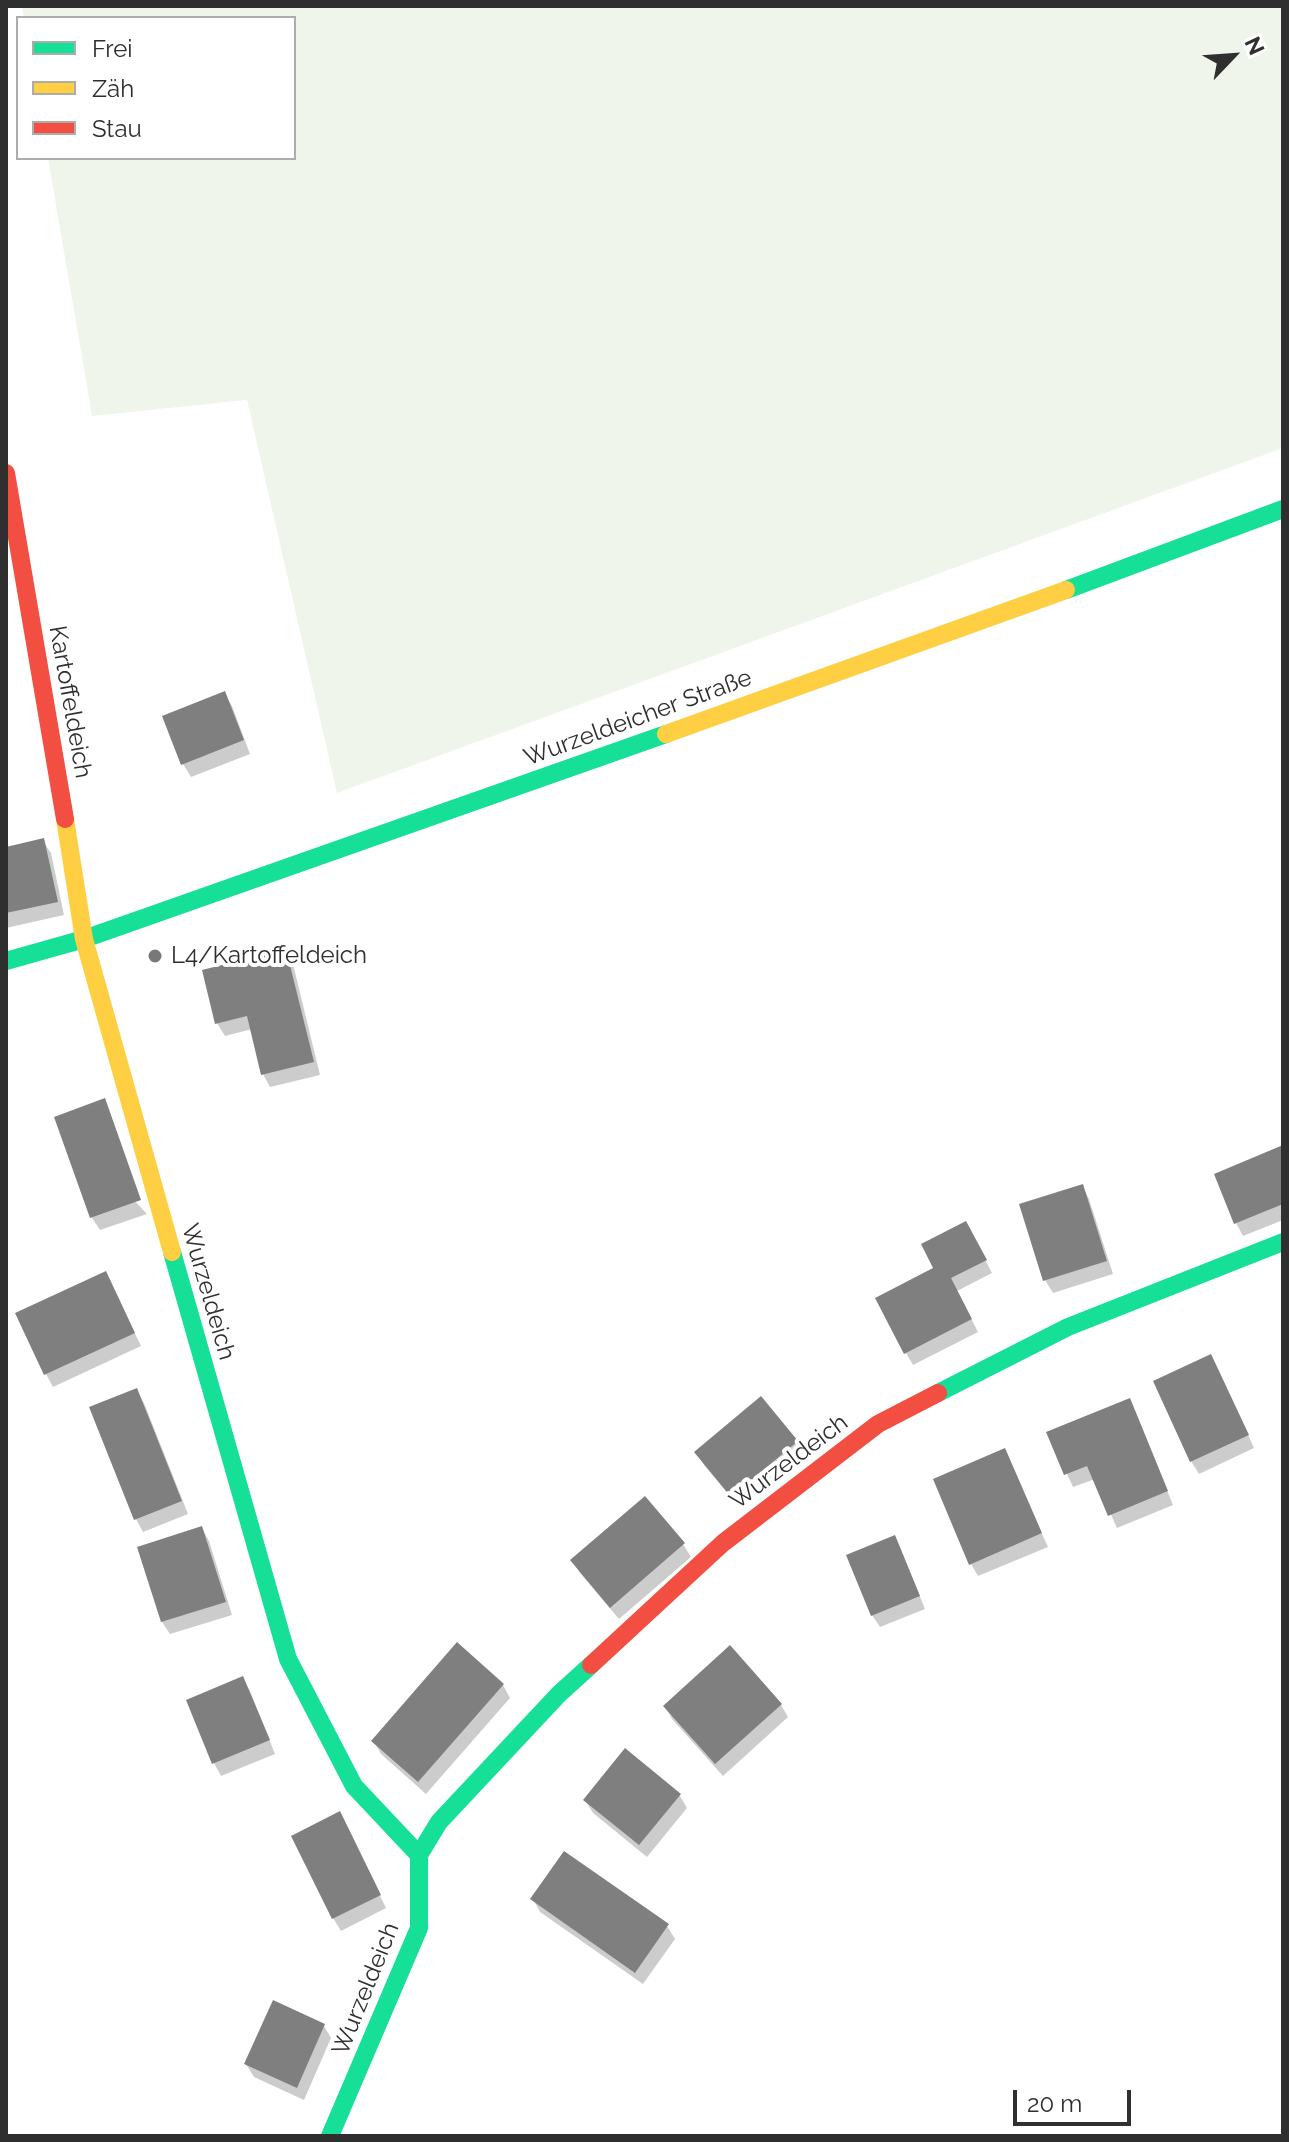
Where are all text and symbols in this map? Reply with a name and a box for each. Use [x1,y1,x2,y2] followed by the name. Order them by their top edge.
[16,16,296,160] legend
[1193,16,1273,96] north arrow
[1239,33,1270,59] text: N
[92,34,133,63] text: Frei
[92,74,134,103] text: Zäh
[92,114,142,143] text: Stau
[42,623,98,781] street label: Kartoffeldeich
[520,663,756,773] street label: Wurzeldeicher Straße
[171,942,367,970] place label: L4/Kartoffeldeich
[146,947,164,965] marker: L4/Kartoffeldeich
[175,1221,241,1363] street label: Wurzeldeich
[724,1408,854,1516] street label: Wurzeldeich
[326,1919,406,2059] street label: Wurzeldeich
[1017,2074,1135,2124] scale bar
[1027,2089,1082,2118] text: 20 m

